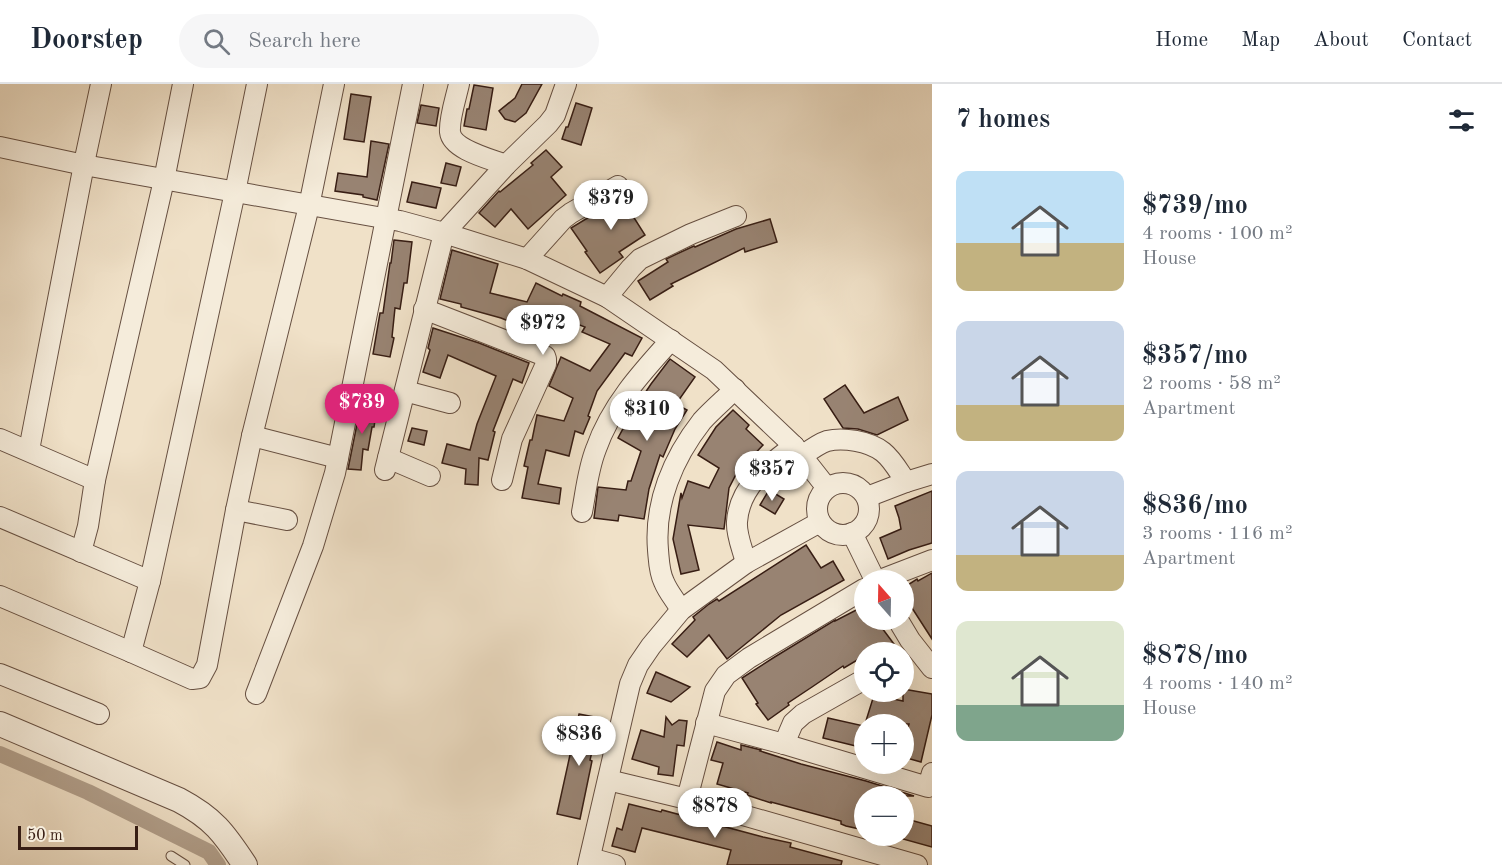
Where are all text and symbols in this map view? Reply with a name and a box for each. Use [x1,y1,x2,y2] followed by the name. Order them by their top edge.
[179,14,599,68] search box
[200,25,233,58] icon: search
[30,27,143,55] text: Doorstep
[248,30,361,52] text: Search here
[1155,30,1208,51] text: Home
[1241,30,1280,51] text: Map
[1313,30,1369,51] text: About
[1402,30,1472,51] text: Contact
[1445,104,1478,137] icon: filters
[956,107,1050,133] text: 7 homes
[575,180,647,231] pin: $379
[588,189,634,209] text: $379
[1142,193,1248,219] text: $739/mo
[1004,195,1076,267] icon: home
[1142,224,1292,244] text: 4 rooms · 100 m²
[1142,249,1196,269] text: House
[507,305,579,356] pin: $972
[520,314,566,334] text: $972
[1142,343,1248,369] text: $357/mo
[1004,345,1076,417] icon: home
[1142,374,1281,394] text: 2 rooms · 58 m²
[326,384,398,435] pin: $739
[611,391,683,442] pin: $310
[339,393,385,413] text: $739
[1142,399,1236,419] text: Apartment
[624,400,670,420] text: $310
[736,451,808,502] pin: $357
[749,460,795,480] text: $357
[1142,493,1248,519] text: $836/mo
[1004,495,1076,567] icon: home
[1142,524,1292,544] text: 3 rooms · 116 m²
[1142,549,1236,569] text: Apartment
[854,570,914,630] north arrow
[854,570,914,846] map controls
[854,642,914,702] button: locate
[1142,643,1248,669] text: $878/mo
[1004,645,1076,717] icon: home
[1142,674,1292,694] text: 4 rooms · 140 m²
[1142,699,1196,719] text: House
[854,714,914,774] button: +
[543,716,615,767] pin: $836
[556,725,602,745] text: $836
[854,786,914,846] button: −
[679,788,751,839] pin: $878
[692,797,738,817] text: $878
[18,823,138,850] scale bar
[27,828,63,844] text: 50 m

